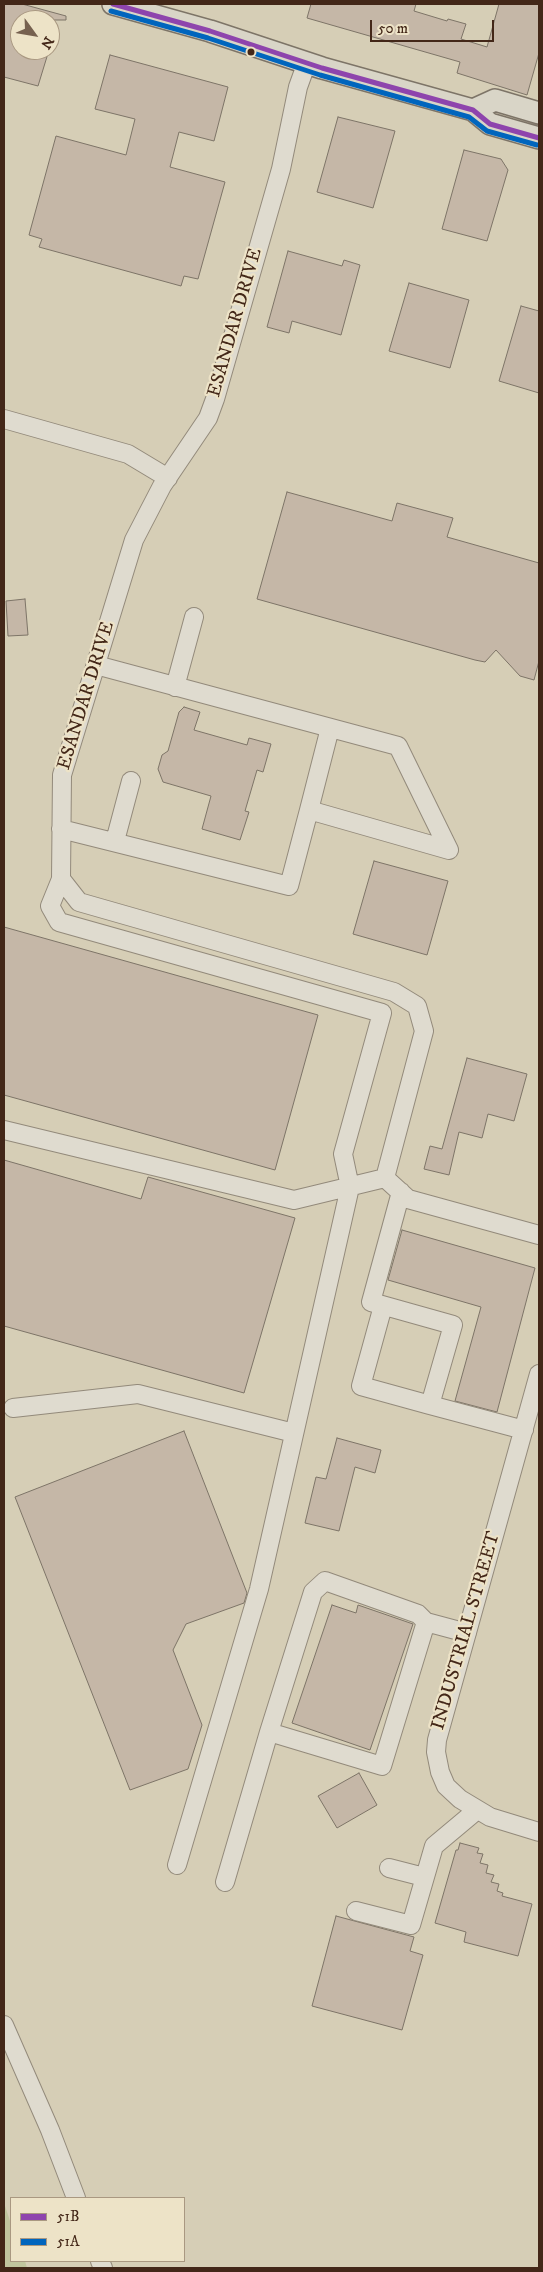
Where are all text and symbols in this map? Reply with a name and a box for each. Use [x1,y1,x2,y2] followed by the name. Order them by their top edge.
[10,10,60,60] north arrow
[373,10,497,42] scale bar
[378,19,408,38] text: 50 m
[36,33,58,52] text: N
[246,47,256,57] unlabelled marker
[204,246,268,400] street label: ESANDAR DRIVE
[54,619,120,773] street label: ESANDAR DRIVE
[428,1529,506,1733] street label: INDUSTRIAL STREET
[10,2197,185,2262] legend
[57,2207,79,2226] text: 51B
[57,2232,80,2251] text: 51A

